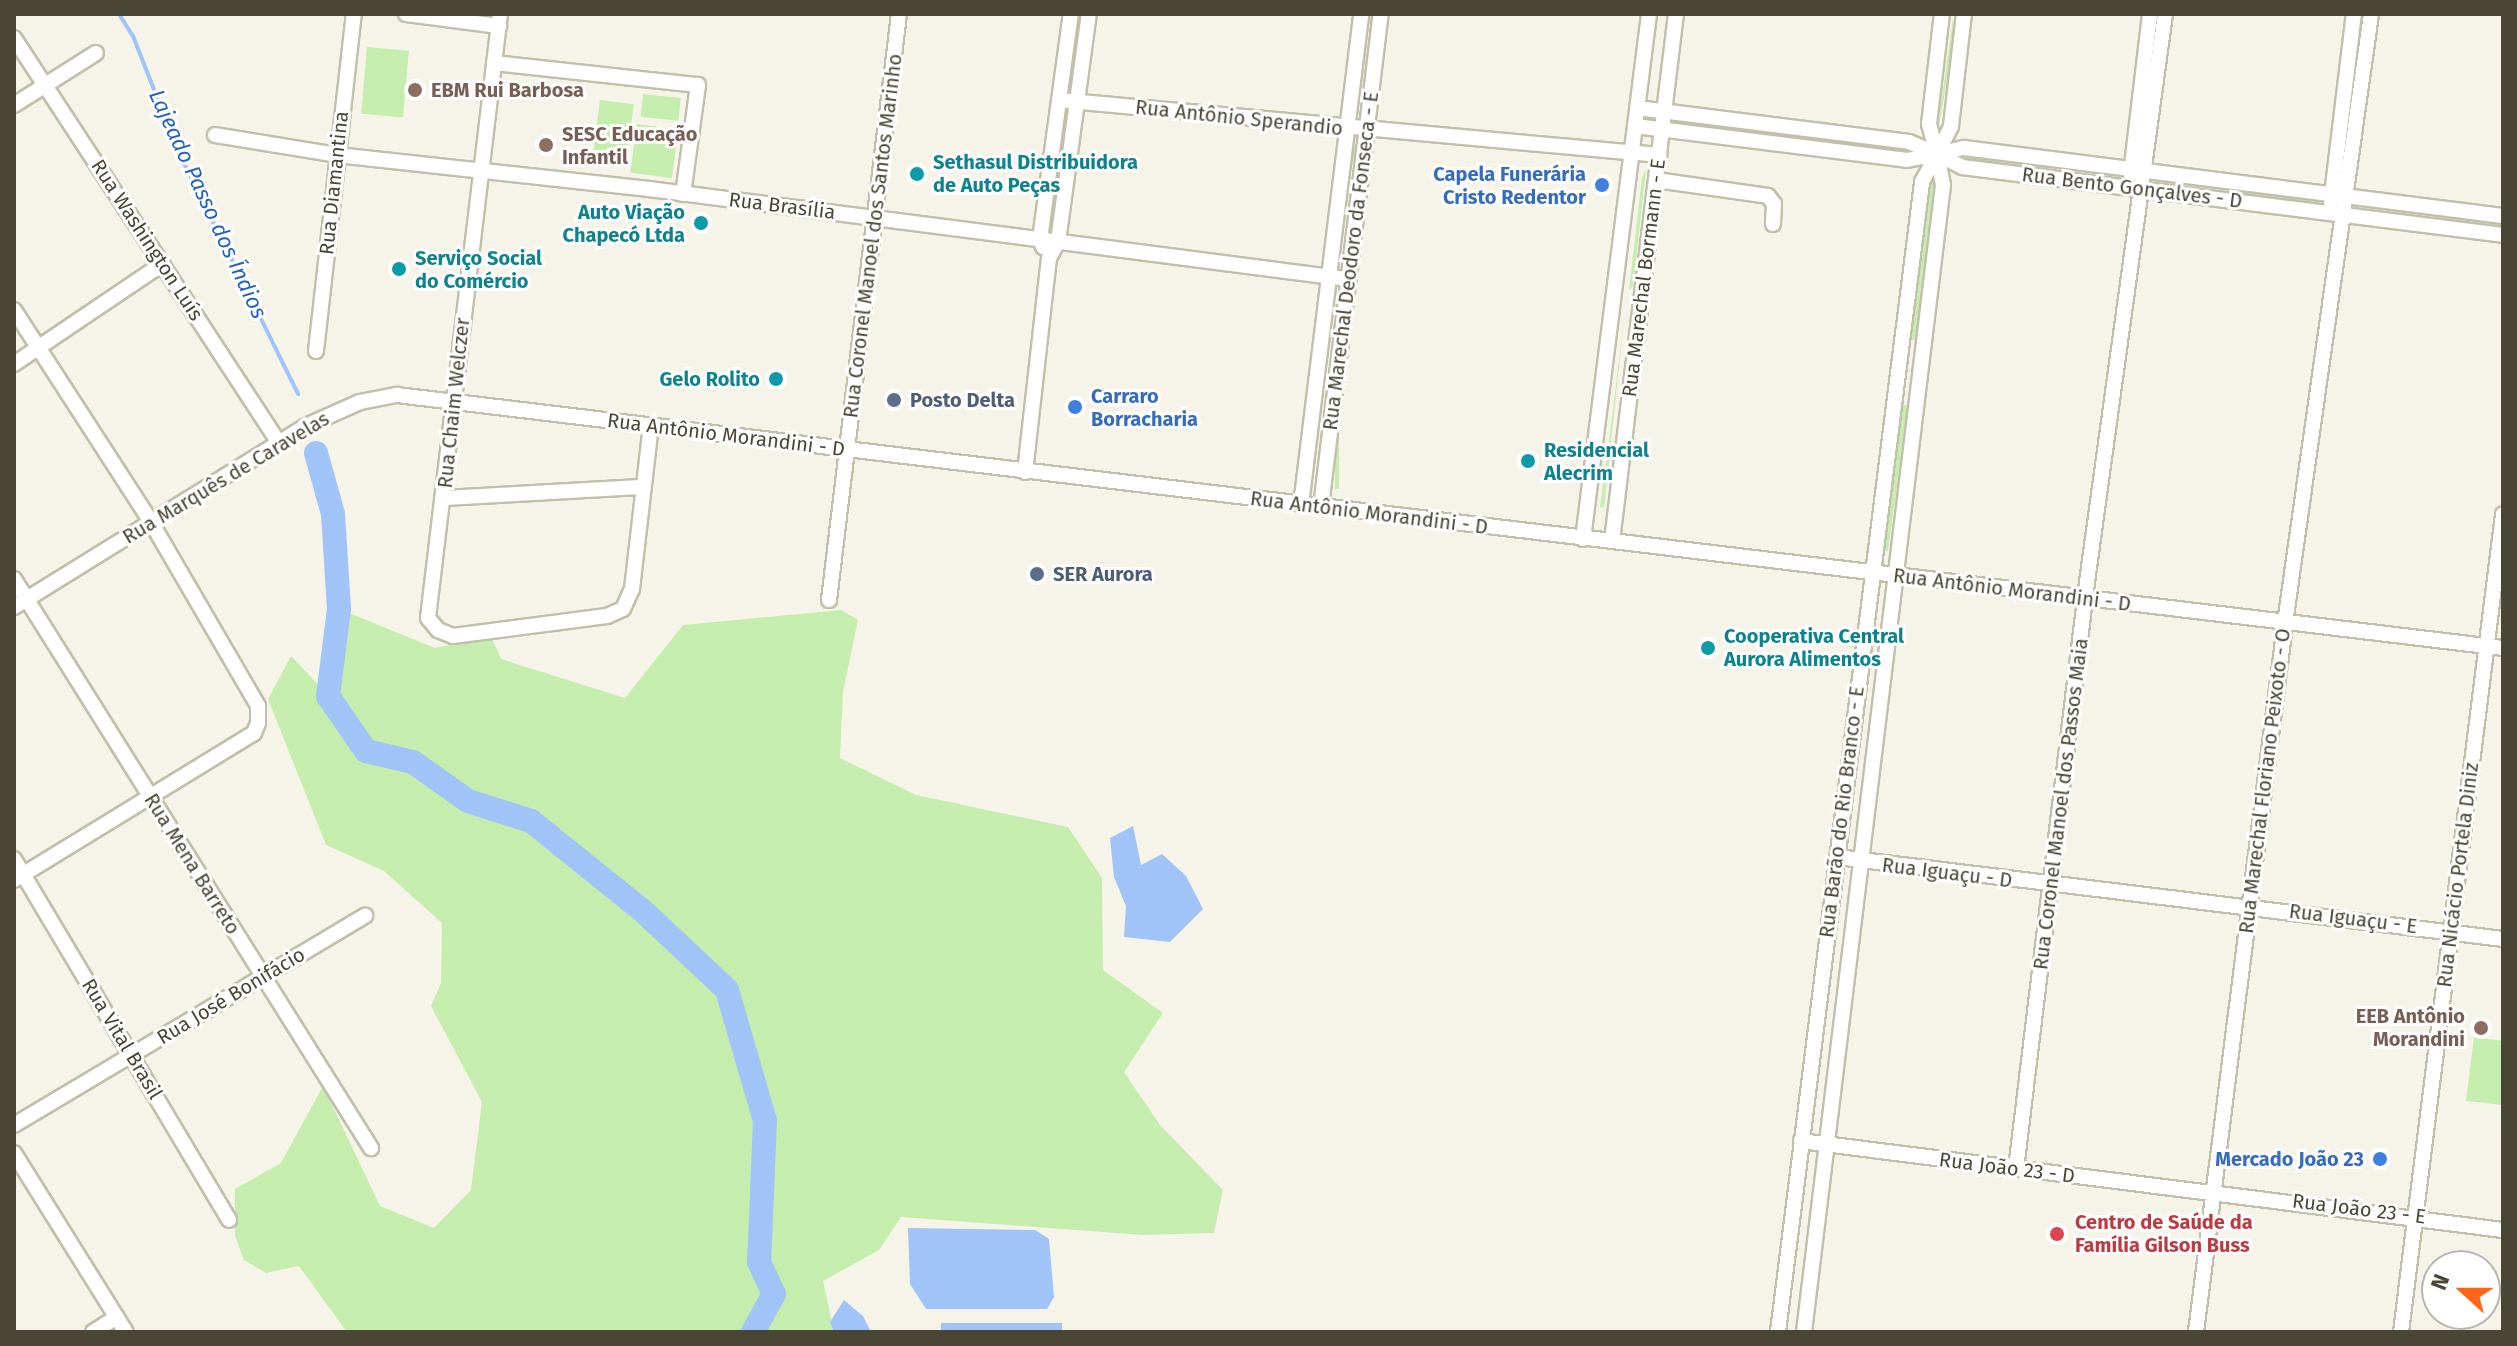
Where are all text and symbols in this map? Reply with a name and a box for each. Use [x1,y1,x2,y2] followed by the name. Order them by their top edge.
[839,52,907,420] street label: Rua Coronel Manoel dos Santos Marinho
[431,78,584,102] place label: EBM Rui Barbosa
[406,81,424,99] marker: EBM Rui Barbosa
[143,85,273,323] water label: Lajeado Passo dos Índios
[1318,90,1384,432] street label: Rua Marechal Deodoro da Fonseca - E
[1134,95,1344,141] street label: Rua Antônio Sperandio
[315,110,353,256] street label: Rua Diamantina
[562,122,697,169] place label: SESC Educação Infantil
[537,136,555,154] marker: SESC Educação Infantil
[933,150,1138,197] place label: Sethasul Distribuidora de Auto Peças
[86,155,208,325] street label: Rua Washington Luís
[1617,157,1671,399] street label: Rua Marechal Bormann - E
[1433,162,1586,209] place label: Capela Funerária Cristo Redentor
[2020,163,2244,213] street label: Rua Bento Gonçalves - D
[908,165,926,183] marker: Sethasul Distribuidora de Auto Peças
[1593,176,1611,194] marker: Capela Funerária Cristo Redentor
[727,188,837,224] street label: Rua Brasília
[563,200,685,247] place label: Auto Viação Chapecó Ltda
[692,214,710,232] marker: Auto Viação Chapecó Ltda
[415,246,542,293] place label: Serviço Social do Comércio
[390,260,408,278] marker: Serviço Social do Comércio
[433,317,475,489] street label: Rua Chaim Welczer
[659,367,760,391] place label: Gelo Rolito
[767,370,785,388] marker: Gelo Rolito
[1091,384,1198,431] place label: Carraro Borracharia
[910,388,1015,412] place label: Posto Delta
[885,391,903,409] marker: Posto Delta
[1066,398,1084,416] marker: Carraro Borracharia
[118,407,334,549] street label: Rua Marquês de Caravelas
[606,409,846,461] street label: Rua Antônio Morandini - D
[1544,438,1649,485] place label: Residencial Alecrim
[1519,452,1537,470] marker: Residencial Alecrim
[1249,487,1489,539] street label: Rua Antônio Morandini - D
[1053,562,1153,586] place label: SER Aurora
[1892,564,2132,616] street label: Rua Antônio Morandini - D
[1028,565,1046,583] marker: SER Aurora
[1724,624,1904,671] place label: Cooperativa Central Aurora Alimentos
[2234,627,2296,935] street label: Rua Marechal Floriano Peixoto - O
[2029,637,2093,971] street label: Rua Coronel Manoel dos Passos Maia
[1699,639,1717,657] marker: Cooperativa Central Aurora Alimentos
[1815,685,1869,939] street label: Rua Barão do Rio Branco - E
[2432,761,2484,989] street label: Rua Nicácio Portela Diniz
[139,789,245,939] street label: Rua Mena Barreto
[1880,853,2014,893] street label: Rua Iguaçu - D
[2288,899,2418,939] street label: Rua Iguaçu - E
[153,942,309,1050] street label: Rua José Bonifácio
[77,974,167,1104] street label: Rua Vital Brasil
[2356,1004,2465,1051] place label: EEB Antônio Morandini
[2472,1019,2490,1037] marker: EEB Antônio Morandini
[2215,1147,2364,1171] place label: Mercado João 23
[1938,1148,2076,1188] street label: Rua João 23 - D
[2371,1150,2389,1168] marker: Mercado João 23
[2291,1189,2427,1229] street label: Rua João 23 - E
[2075,1210,2253,1257] place label: Centro de Saúde da Família Gilson Buss
[2046,1223,2068,1245] marker: Centro de Saúde da Família Gilson Buss
[2421,1250,2501,1330] north arrow
[2425,1270,2455,1294] text: N

